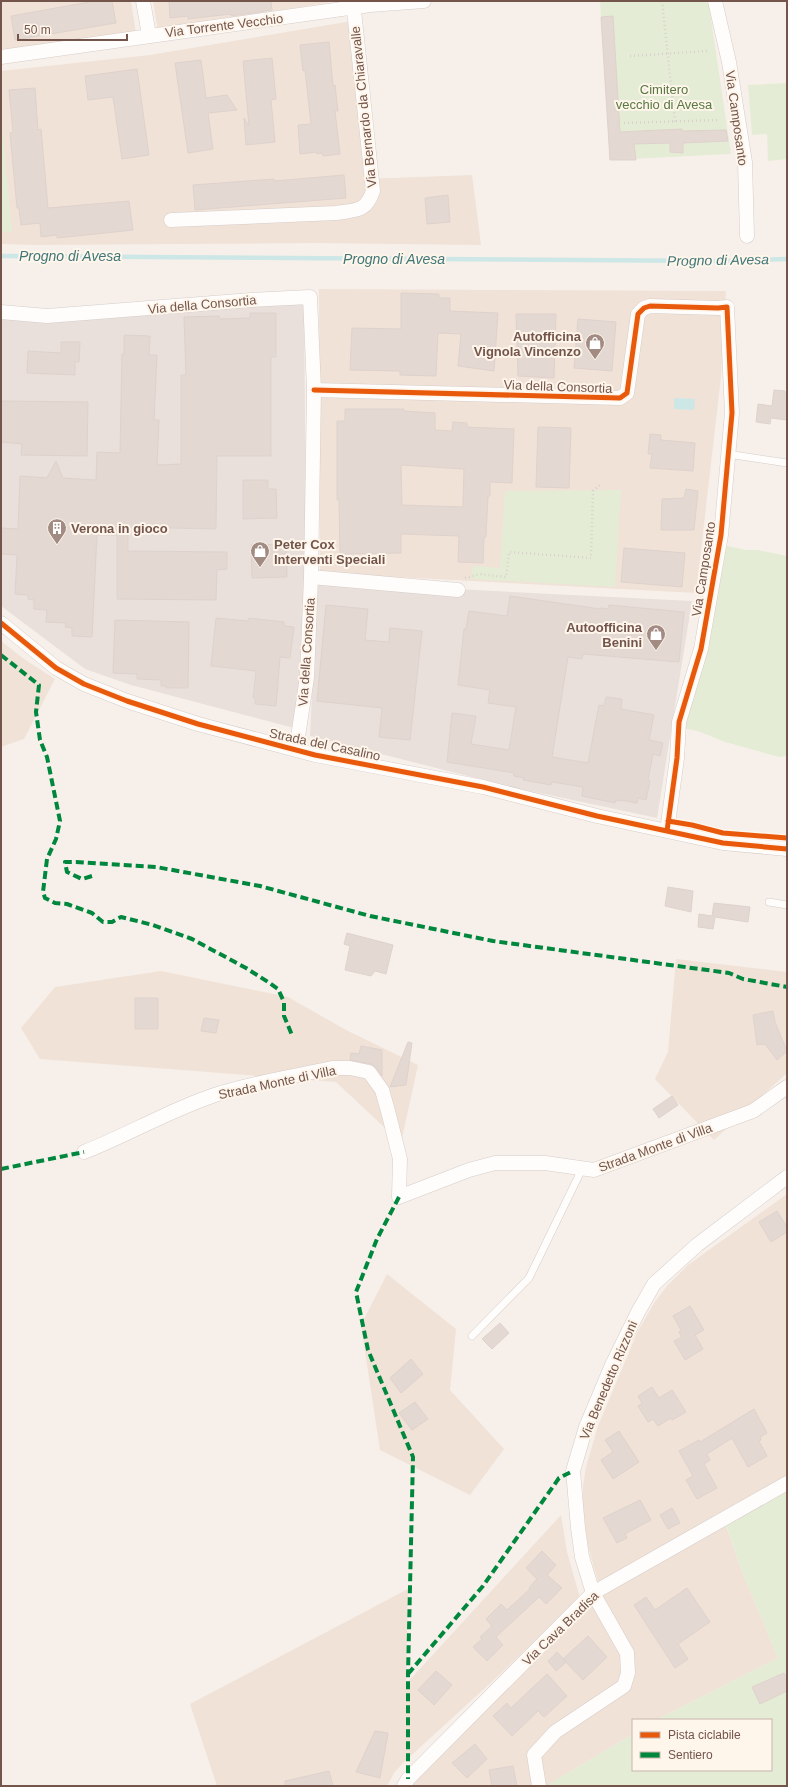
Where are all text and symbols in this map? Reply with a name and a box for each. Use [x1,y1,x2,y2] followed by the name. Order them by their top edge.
[164,11,284,40] street label: Via Torrente Vecchio
[18,16,127,42] scale bar
[24,23,51,37] text: 50 m
[348,25,379,188] street label: Via Bernardo da Chiaravalle
[722,70,751,167] street label: Via Camposanto
[616,82,713,112] park label: Cimitero vecchio di Avesa
[19,248,121,264] water label: Progno di Avesa
[343,251,445,267] water label: Progno di Avesa
[667,251,769,269] water label: Progno di Avesa
[147,292,258,317] street label: Via della Consortia
[474,329,582,359] place label: Autofficina Vignola Vincenzo
[584,332,606,360] shop icon: Autofficina Vignola Vincenzo
[503,377,613,396] street label: Via della Consortia
[46,517,68,545] building icon: Verona in gioco
[71,521,168,536] place label: Verona in gioco
[689,521,718,618] street label: Via Camposanto
[274,537,385,567] place label: Peter Cox Interventi Speciali
[249,540,271,568] shop icon: Peter Cox Interventi Speciali
[295,596,318,707] street label: Via della Consortia
[566,620,643,650] place label: Autoofficina Benini
[645,623,667,651] shop icon: Autoofficina Benini
[268,725,382,764] street label: Strada del Casalino
[217,1063,338,1102] street label: Strada Monte di Villa
[596,1120,715,1175] street label: Strada Monte di Villa
[577,1318,640,1442] street label: Via Benedetto Rizzoni
[519,1588,602,1669] street label: Via Cava Bradisa
[632,1719,772,1771] legend
[668,1728,741,1742] text: Pista ciclabile
[668,1748,713,1762] text: Sentiero

